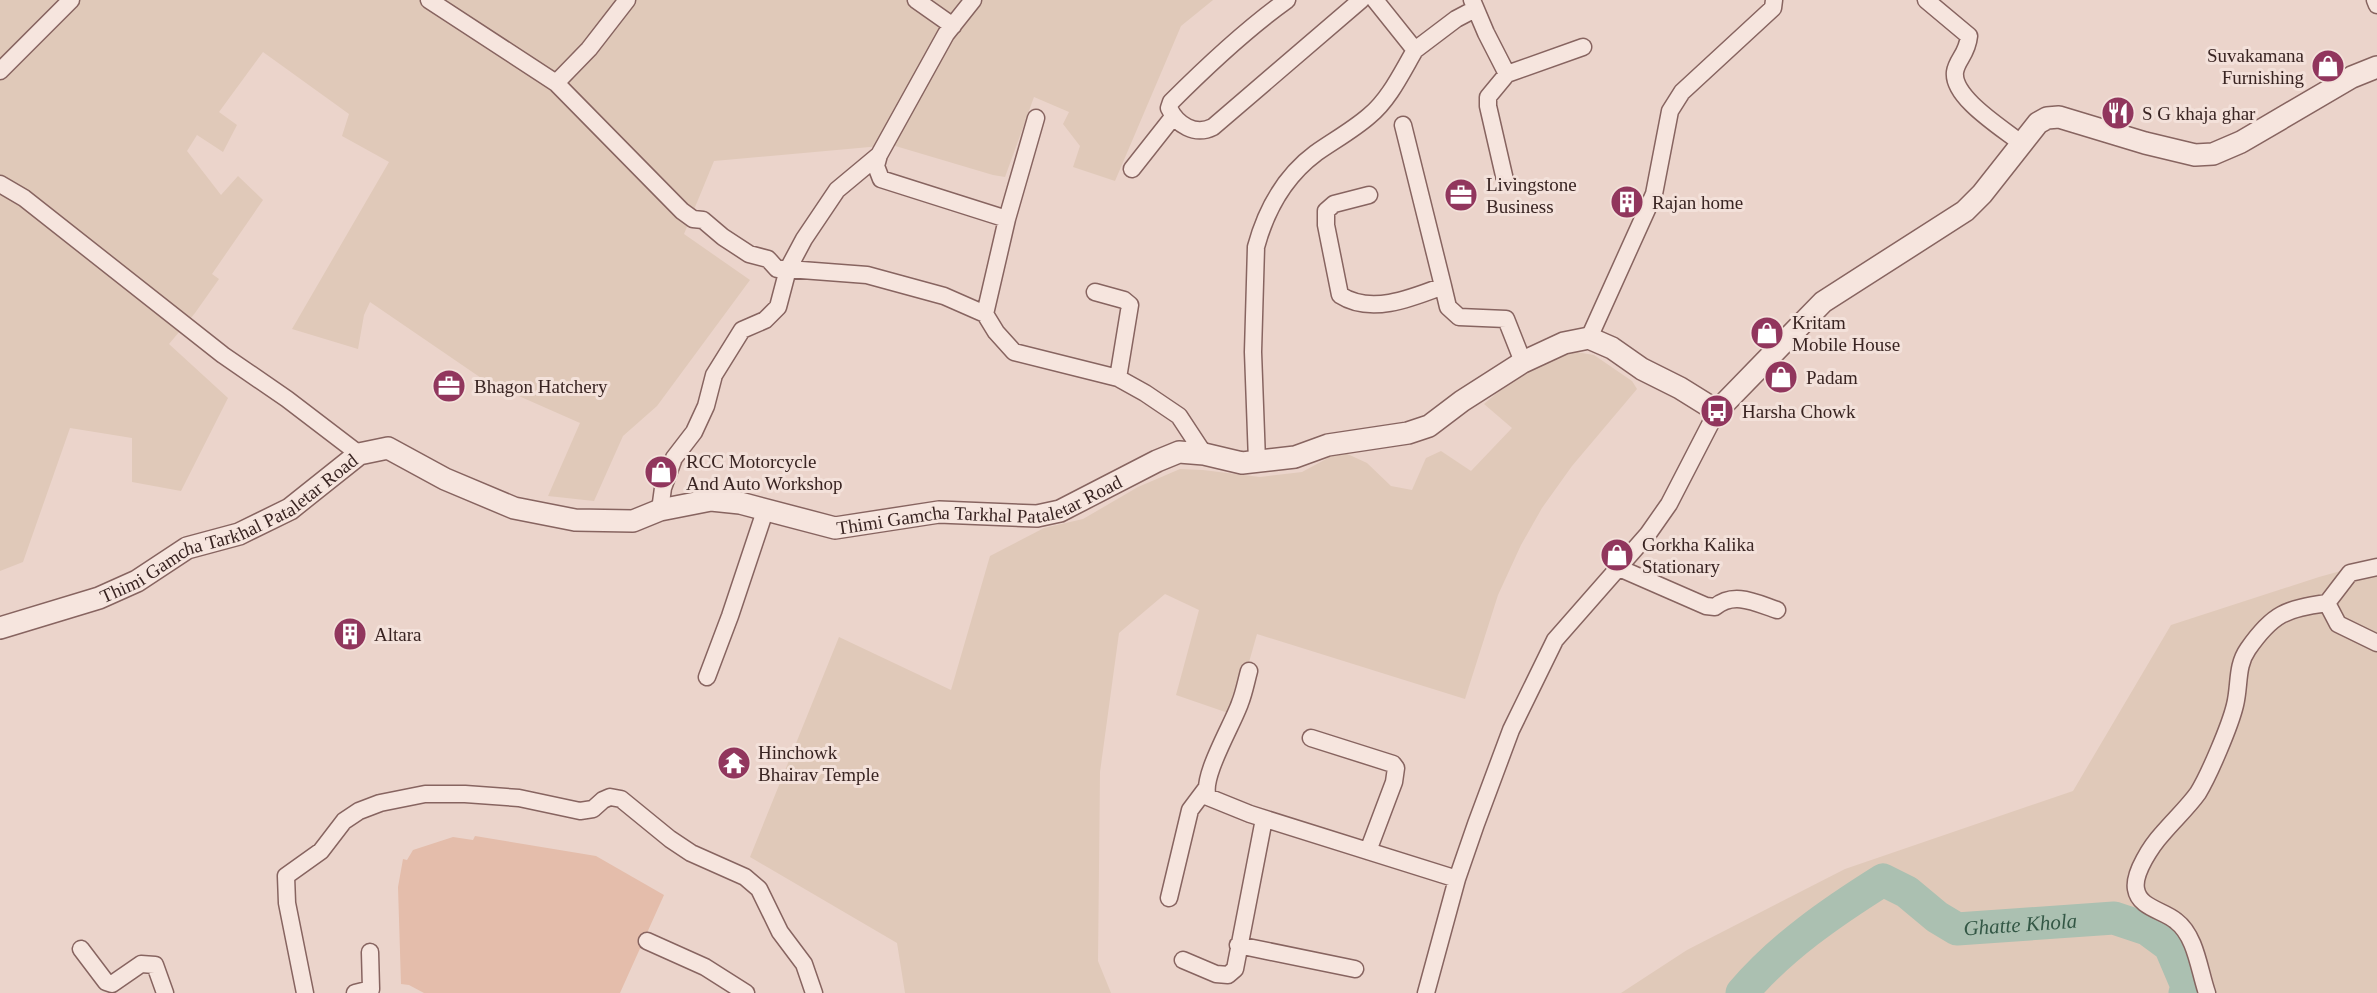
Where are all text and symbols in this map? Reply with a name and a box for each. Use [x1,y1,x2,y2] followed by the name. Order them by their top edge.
[2207,45,2305,88] place label: Suvakamana Furnishing
[2309,47,2347,85] shop icon: Suvakamana Furnishing
[2099,94,2137,132] restaurant icon: S G khaja ghar
[2142,103,2256,124] place label: S G khaja ghar
[1486,174,1577,217] place label: Livingstone Business
[1442,176,1480,214] office icon: Livingstone Business
[1608,183,1646,221] building icon: Rajan home
[1652,192,1743,213] place label: Rajan home
[1792,312,1900,355] place label: Kritam Mobile House
[1748,314,1786,352] shop icon: Kritam Mobile House
[1762,358,1800,396] shop icon: Padam
[430,367,468,405] office icon: Bhagon Hatchery
[1806,367,1858,388] place label: Padam
[474,376,608,397] place label: Bhagon Hatchery
[1698,392,1736,430] bus stop icon: Harsha Chowk
[1742,401,1856,422] place label: Harsha Chowk
[97,449,362,607] street label: Thimi Gamcha Tarkhal Pataletar Road
[686,451,842,494] place label: RCC Motorcycle And Auto Workshop
[642,453,680,491] shop icon: RCC Motorcycle And Auto Workshop
[835,470,1125,538] street label: Thimi Gamcha Tarkhal Pataletar Road
[1642,534,1755,577] place label: Gorkha Kalika Stationary
[1598,536,1636,574] shop icon: Gorkha Kalika Stationary
[331,615,369,653] building icon: Altara
[374,624,422,645] place label: Altara
[758,742,879,785] place label: Hinchowk Bhairav Temple
[715,744,753,782] temple icon: Hinchowk Bhairav Temple
[1963,909,2078,941] water label: Ghatte Khola

